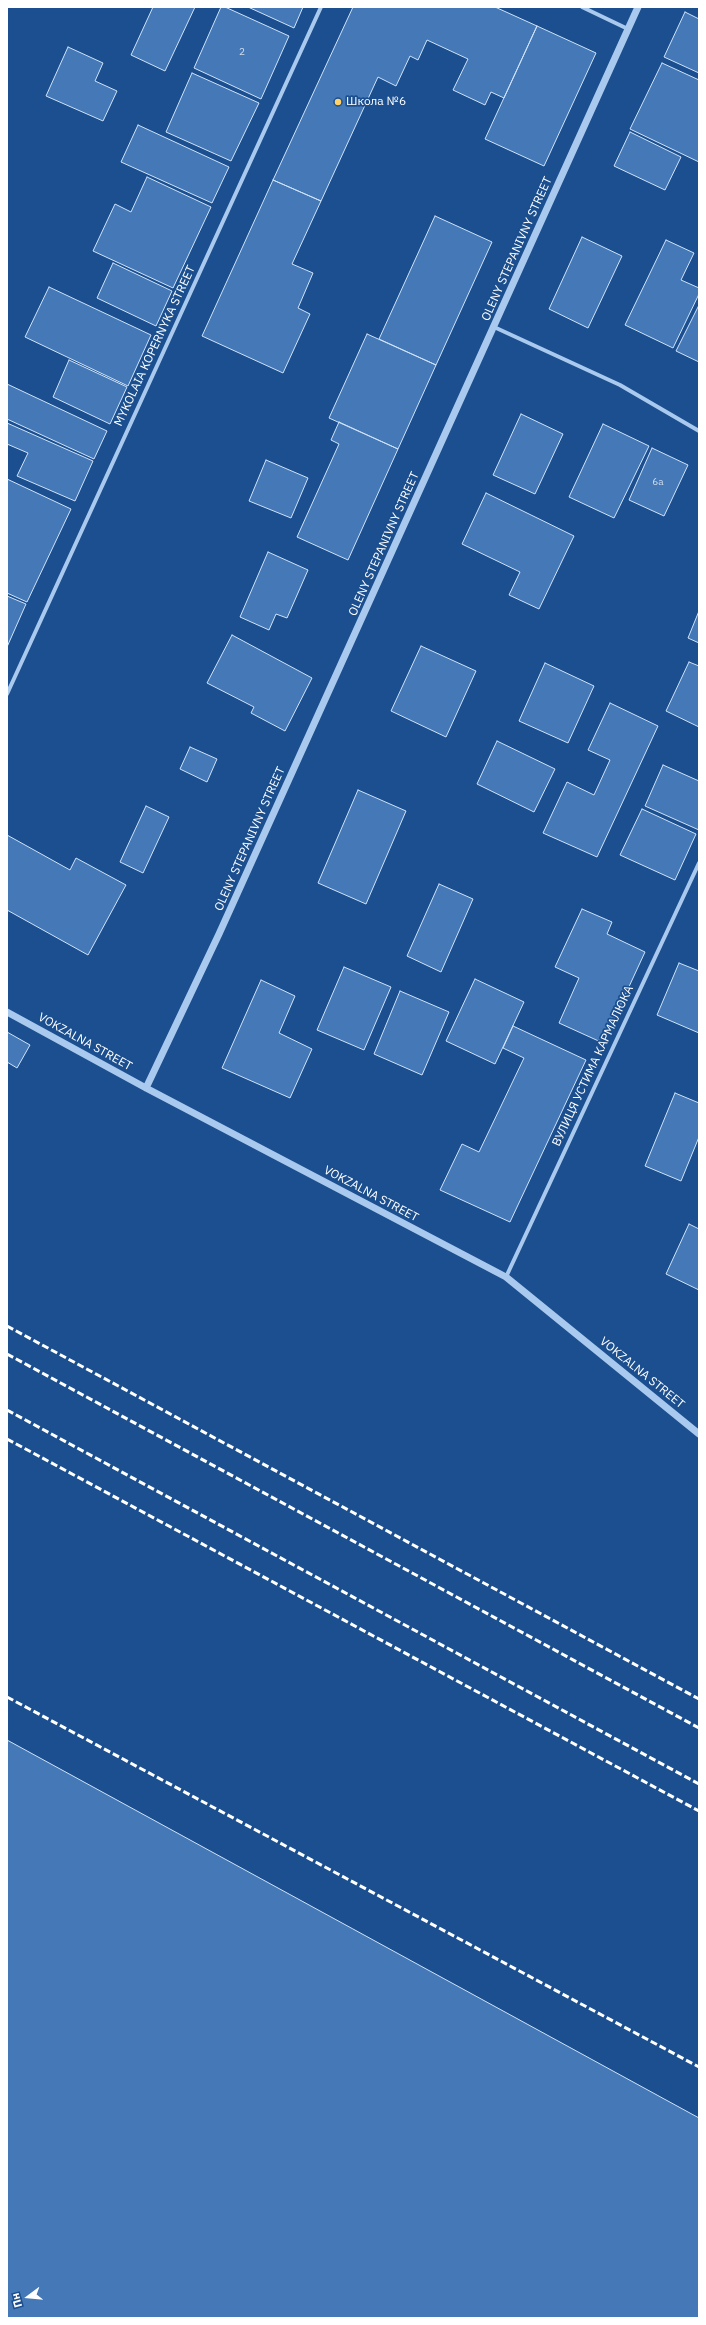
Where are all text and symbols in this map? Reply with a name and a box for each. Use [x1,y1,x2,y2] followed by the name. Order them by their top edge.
[239,46,245,58] house number: 2
[346,95,406,109] place label: Школа №6
[333,97,343,107] marker: Школа №6
[479,175,555,323] street label: OLENY STEPANIVNY STREET
[111,263,199,429] street label: MYKOLAIA KOPERNYKA STREET
[346,470,422,618] street label: OLENY STEPANIVNY STREET
[652,476,664,488] house number: 6а
[212,765,288,913] street label: OLENY STEPANIVNY STREET
[549,983,637,1149] street label: ВУЛИЦЯ УСТИМА КАРМАЛЮКА
[36,1010,134,1074] street label: VOKZALNA STREET
[321,1163,421,1225] street label: VOKZALNA STREET
[597,1334,687,1412] street label: VOKZALNA STREET
[8,2277,48,2317] north arrow
[8,2291,25,2309] text: Пн

